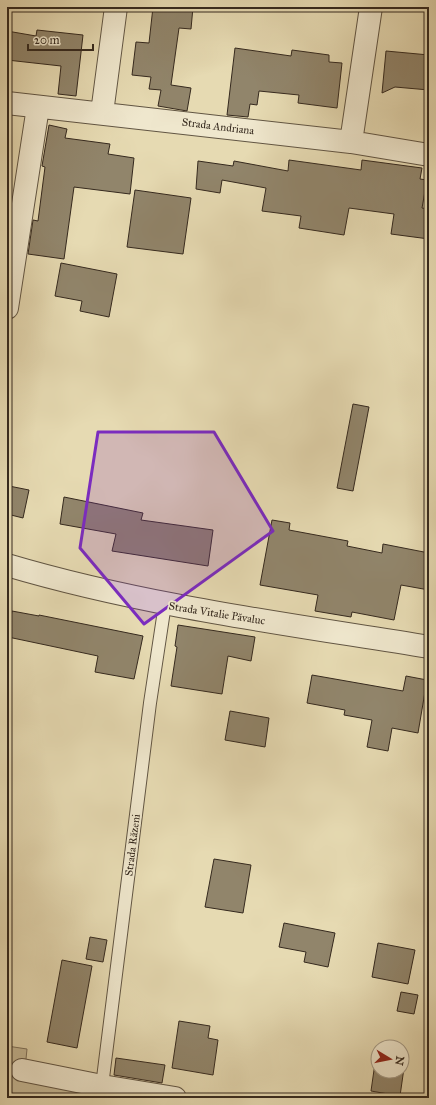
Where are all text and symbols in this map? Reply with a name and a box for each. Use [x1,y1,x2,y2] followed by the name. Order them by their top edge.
[28,26,93,52] scale bar
[34,33,60,47] text: 20 m
[181,116,255,137] street label: Strada Andriana
[168,599,267,628] street label: Strada Vitalie Păvaluc
[122,813,143,877] street label: Strada Răzeni
[370,1039,410,1079] north arrow
[392,1055,407,1067] text: N

